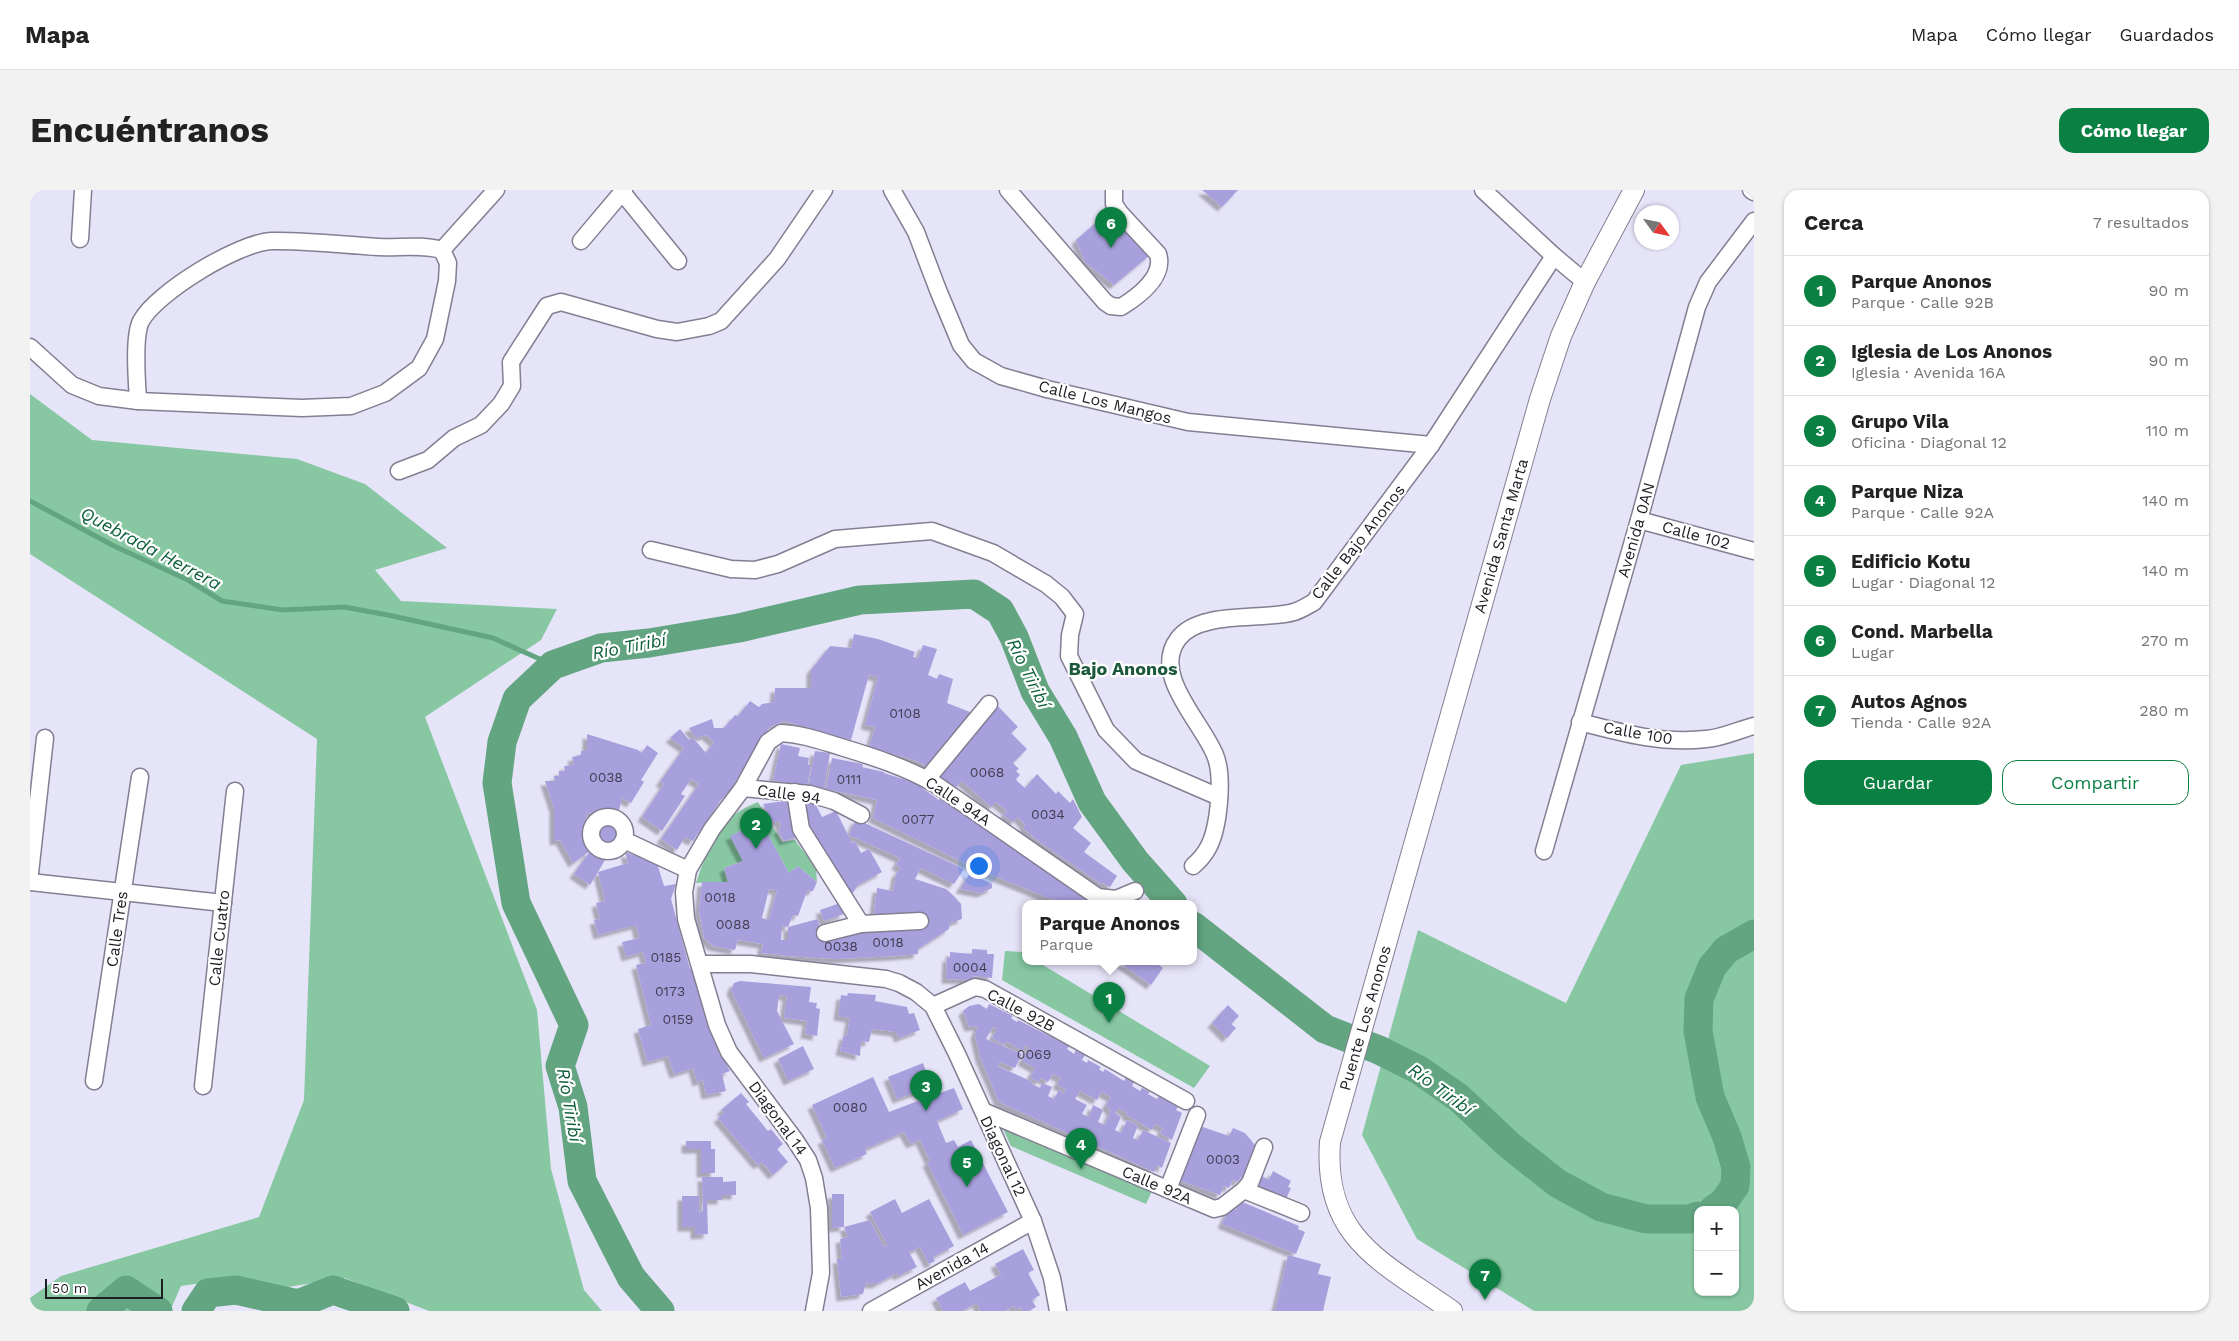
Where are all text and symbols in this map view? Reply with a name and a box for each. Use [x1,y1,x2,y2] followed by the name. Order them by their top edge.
[25,21,90,49] text: Mapa
[1911,24,1958,45] text: Mapa
[1986,24,2092,45] text: Cómo llegar
[2120,24,2214,45] text: Guardados
[2059,108,2209,153] button: Cómo llegar
[30,109,269,151] text: Encuéntranos
[1634,205,1679,250] north arrow
[1095,207,1127,248] pin: 6
[1804,210,1863,235] text: Cerca
[2093,213,2189,232] text: 7 resultados
[1851,270,1992,293] text: Parque Anonos
[1817,281,1823,300] text: 1
[2148,281,2189,300] text: 90 m
[1851,293,1994,312] text: Parque · Calle 92B
[1851,340,2052,363] text: Iglesia de Los Anonos
[1815,351,1825,370] text: 2
[2148,351,2189,370] text: 90 m
[1851,363,2006,382] text: Iglesia · Avenida 16A
[1037,376,1173,428] street label: Calle Los Mangos
[1851,410,1949,433] text: Grupo Vila
[1815,421,1825,440] text: 3
[2146,421,2189,440] text: 110 m
[1851,433,2007,452] text: Oficina · Diagonal 12
[1470,456,1532,616] street label: Avenida Santa Marta
[1613,480,1659,580] street label: Avenida 0AN
[1851,480,1963,503] text: Parque Niza
[1307,481,1409,603] street label: Calle Bajo Anonos
[1815,491,1825,510] text: 4
[2142,491,2189,510] text: 140 m
[77,502,225,594] water label: Quebrada Herrera
[1851,503,1994,522] text: Parque · Calle 92A
[1660,517,1732,553] street label: Calle 102
[1851,550,1971,573] text: Edificio Kotu
[1815,561,1825,580] text: 5
[2142,561,2189,580] text: 140 m
[1851,573,1995,592] text: Lugar · Diagonal 12
[1851,620,1993,643] text: Cond. Marbella
[590,628,670,663] water label: Río Tiribí
[1815,631,1825,650] text: 6
[2141,631,2189,650] text: 270 m
[1003,635,1056,713] water label: Río Tiribí
[1851,643,1894,662] text: Lugar
[1068,658,1178,679] district label: Bajo Anonos
[1851,690,1967,713] text: Autos Agnos
[1815,701,1825,720] text: 7
[2139,701,2189,720] text: 280 m
[889,705,921,721] house number: 0108
[1851,713,1991,732] text: Tienda · Calle 92A
[1602,718,1674,748] street label: Calle 100
[1804,760,1992,805] button: Guardar
[2002,760,2189,805] button: Compartir
[970,764,1004,780] house number: 0068
[589,769,623,785] house number: 0038
[836,771,862,787] house number: 0111
[922,772,995,830] street label: Calle 94A
[756,780,822,808] street label: Calle 94
[1031,806,1065,822] house number: 0034
[740,808,772,849] pin: 2
[902,811,935,827] house number: 0077
[966,853,992,879] your location
[204,889,234,987] street label: Calle Cuatro
[704,889,736,905] house number: 0018
[102,890,132,968] street label: Calle Tres
[1022,900,1197,965] popup
[1039,912,1180,935] text: Parque Anonos
[716,916,750,932] house number: 0088
[872,934,904,950] house number: 0018
[1039,935,1093,954] text: Parque
[824,938,858,954] house number: 0038
[1335,943,1395,1093] street label: Puente Los Anonos
[651,949,681,965] house number: 0185
[953,959,987,975] house number: 0004
[1093,982,1125,1023] pin: 1
[655,983,685,999] house number: 0173
[984,984,1058,1036] street label: Calle 92B
[663,1011,693,1027] house number: 0159
[1017,1046,1051,1062] house number: 0069
[1405,1059,1479,1121] water label: Río Tiribí
[553,1066,587,1146] water label: Río Tiribí
[910,1070,942,1111] pin: 3
[745,1077,811,1159] street label: Diagonal 14
[833,1099,867,1115] house number: 0080
[976,1113,1030,1199] street label: Diagonal 12
[1065,1128,1097,1169] pin: 4
[951,1146,983,1187] pin: 5
[1206,1151,1240,1167] house number: 0003
[1119,1162,1195,1208] street label: Calle 92A
[1694,1206,1739,1296] map controls
[1694,1206,1739,1251] button: +
[912,1238,992,1294] street label: Avenida 14
[1694,1251,1739,1296] button: −
[1469,1259,1501,1300] pin: 7
[45,1276,162,1299] scale bar
[52,1280,87,1296] text: 50 m

